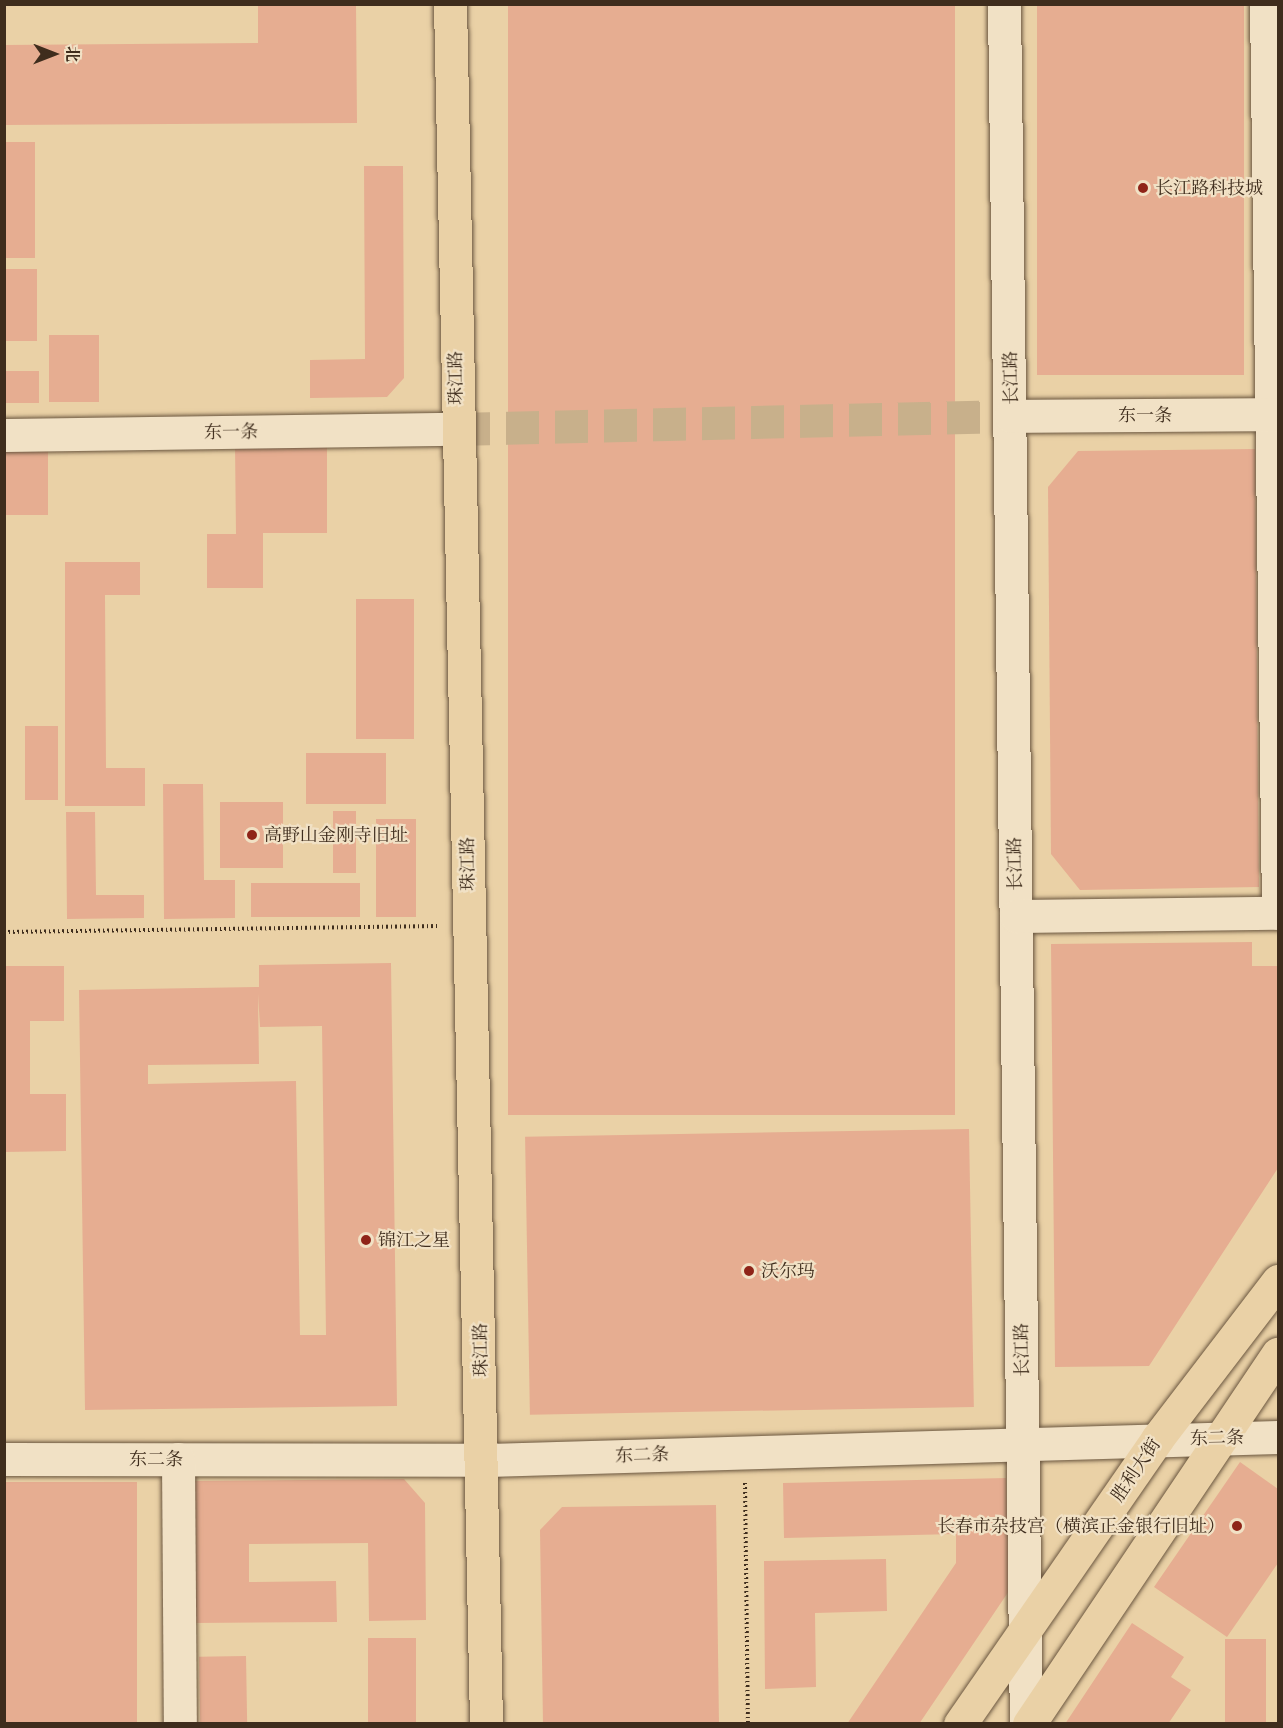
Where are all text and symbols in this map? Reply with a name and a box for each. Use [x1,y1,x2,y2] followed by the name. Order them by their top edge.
[24,24,84,84] north arrow
[61,46,83,62] text: 北
[1155,177,1263,199] place label: 长江路科技城
[1136,181,1150,195] marker: 长江路科技城
[445,351,467,405] street label: 珠江路
[1000,351,1022,405] street label: 长江路
[1118,404,1172,426] street label: 东一条
[204,421,258,443] street label: 东一条
[264,824,408,846] place label: 高野山金刚寺旧址
[245,828,259,842] marker: 高野山金刚寺旧址
[457,837,479,891] street label: 珠江路
[1004,837,1026,891] street label: 长江路
[378,1229,450,1251] place label: 锦江之星
[359,1233,373,1247] marker: 锦江之星
[761,1260,815,1282] place label: 沃尔玛
[742,1264,756,1278] marker: 沃尔玛
[470,1323,492,1377] street label: 珠江路
[1011,1323,1033,1377] street label: 长江路
[1190,1427,1244,1449] street label: 东二条
[1107,1434,1165,1506] street label: 胜利大街
[615,1443,669,1467] street label: 东二条
[129,1448,183,1470] street label: 东二条
[937,1515,1225,1537] place label: 长春市杂技宫（横滨正金银行旧址）
[1230,1519,1244,1533] marker: 长春市杂技宫（横滨正金银行旧址）

